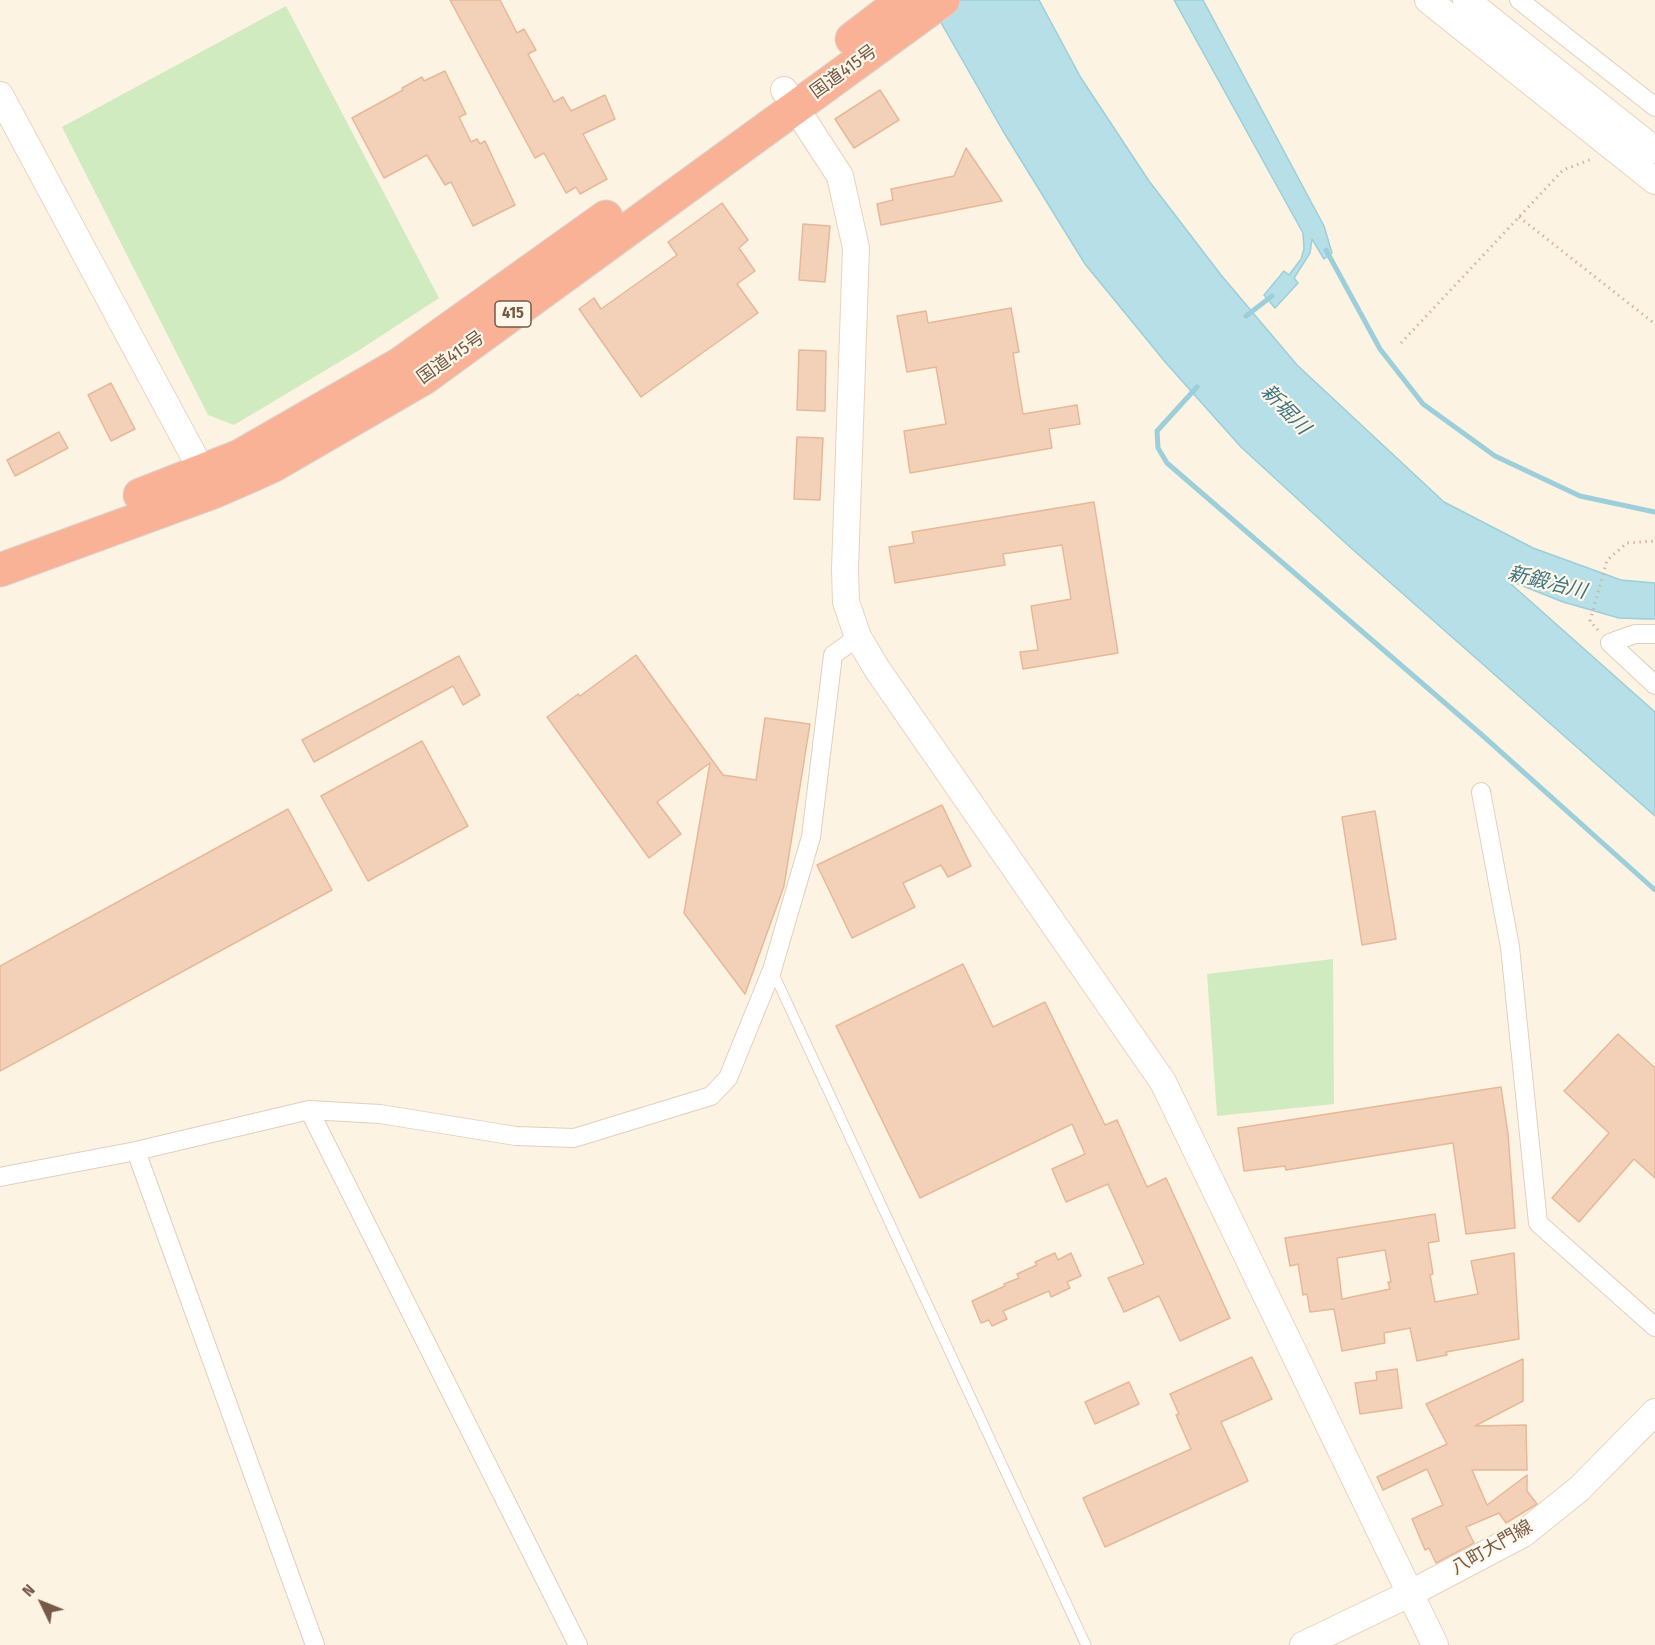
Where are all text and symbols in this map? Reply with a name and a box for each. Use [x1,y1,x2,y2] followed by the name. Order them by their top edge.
[806,41,882,103] street label: 国道415号
[495,301,531,327] road number: 415
[413,327,489,389] street label: 国道415号
[1256,380,1314,440] water label: 新堀川
[1505,562,1589,604] water label: 新鍛冶川
[1448,1516,1536,1580] street label: 八町大門線
[12,1573,72,1633] north arrow
[18,1580,39,1600] text: N

